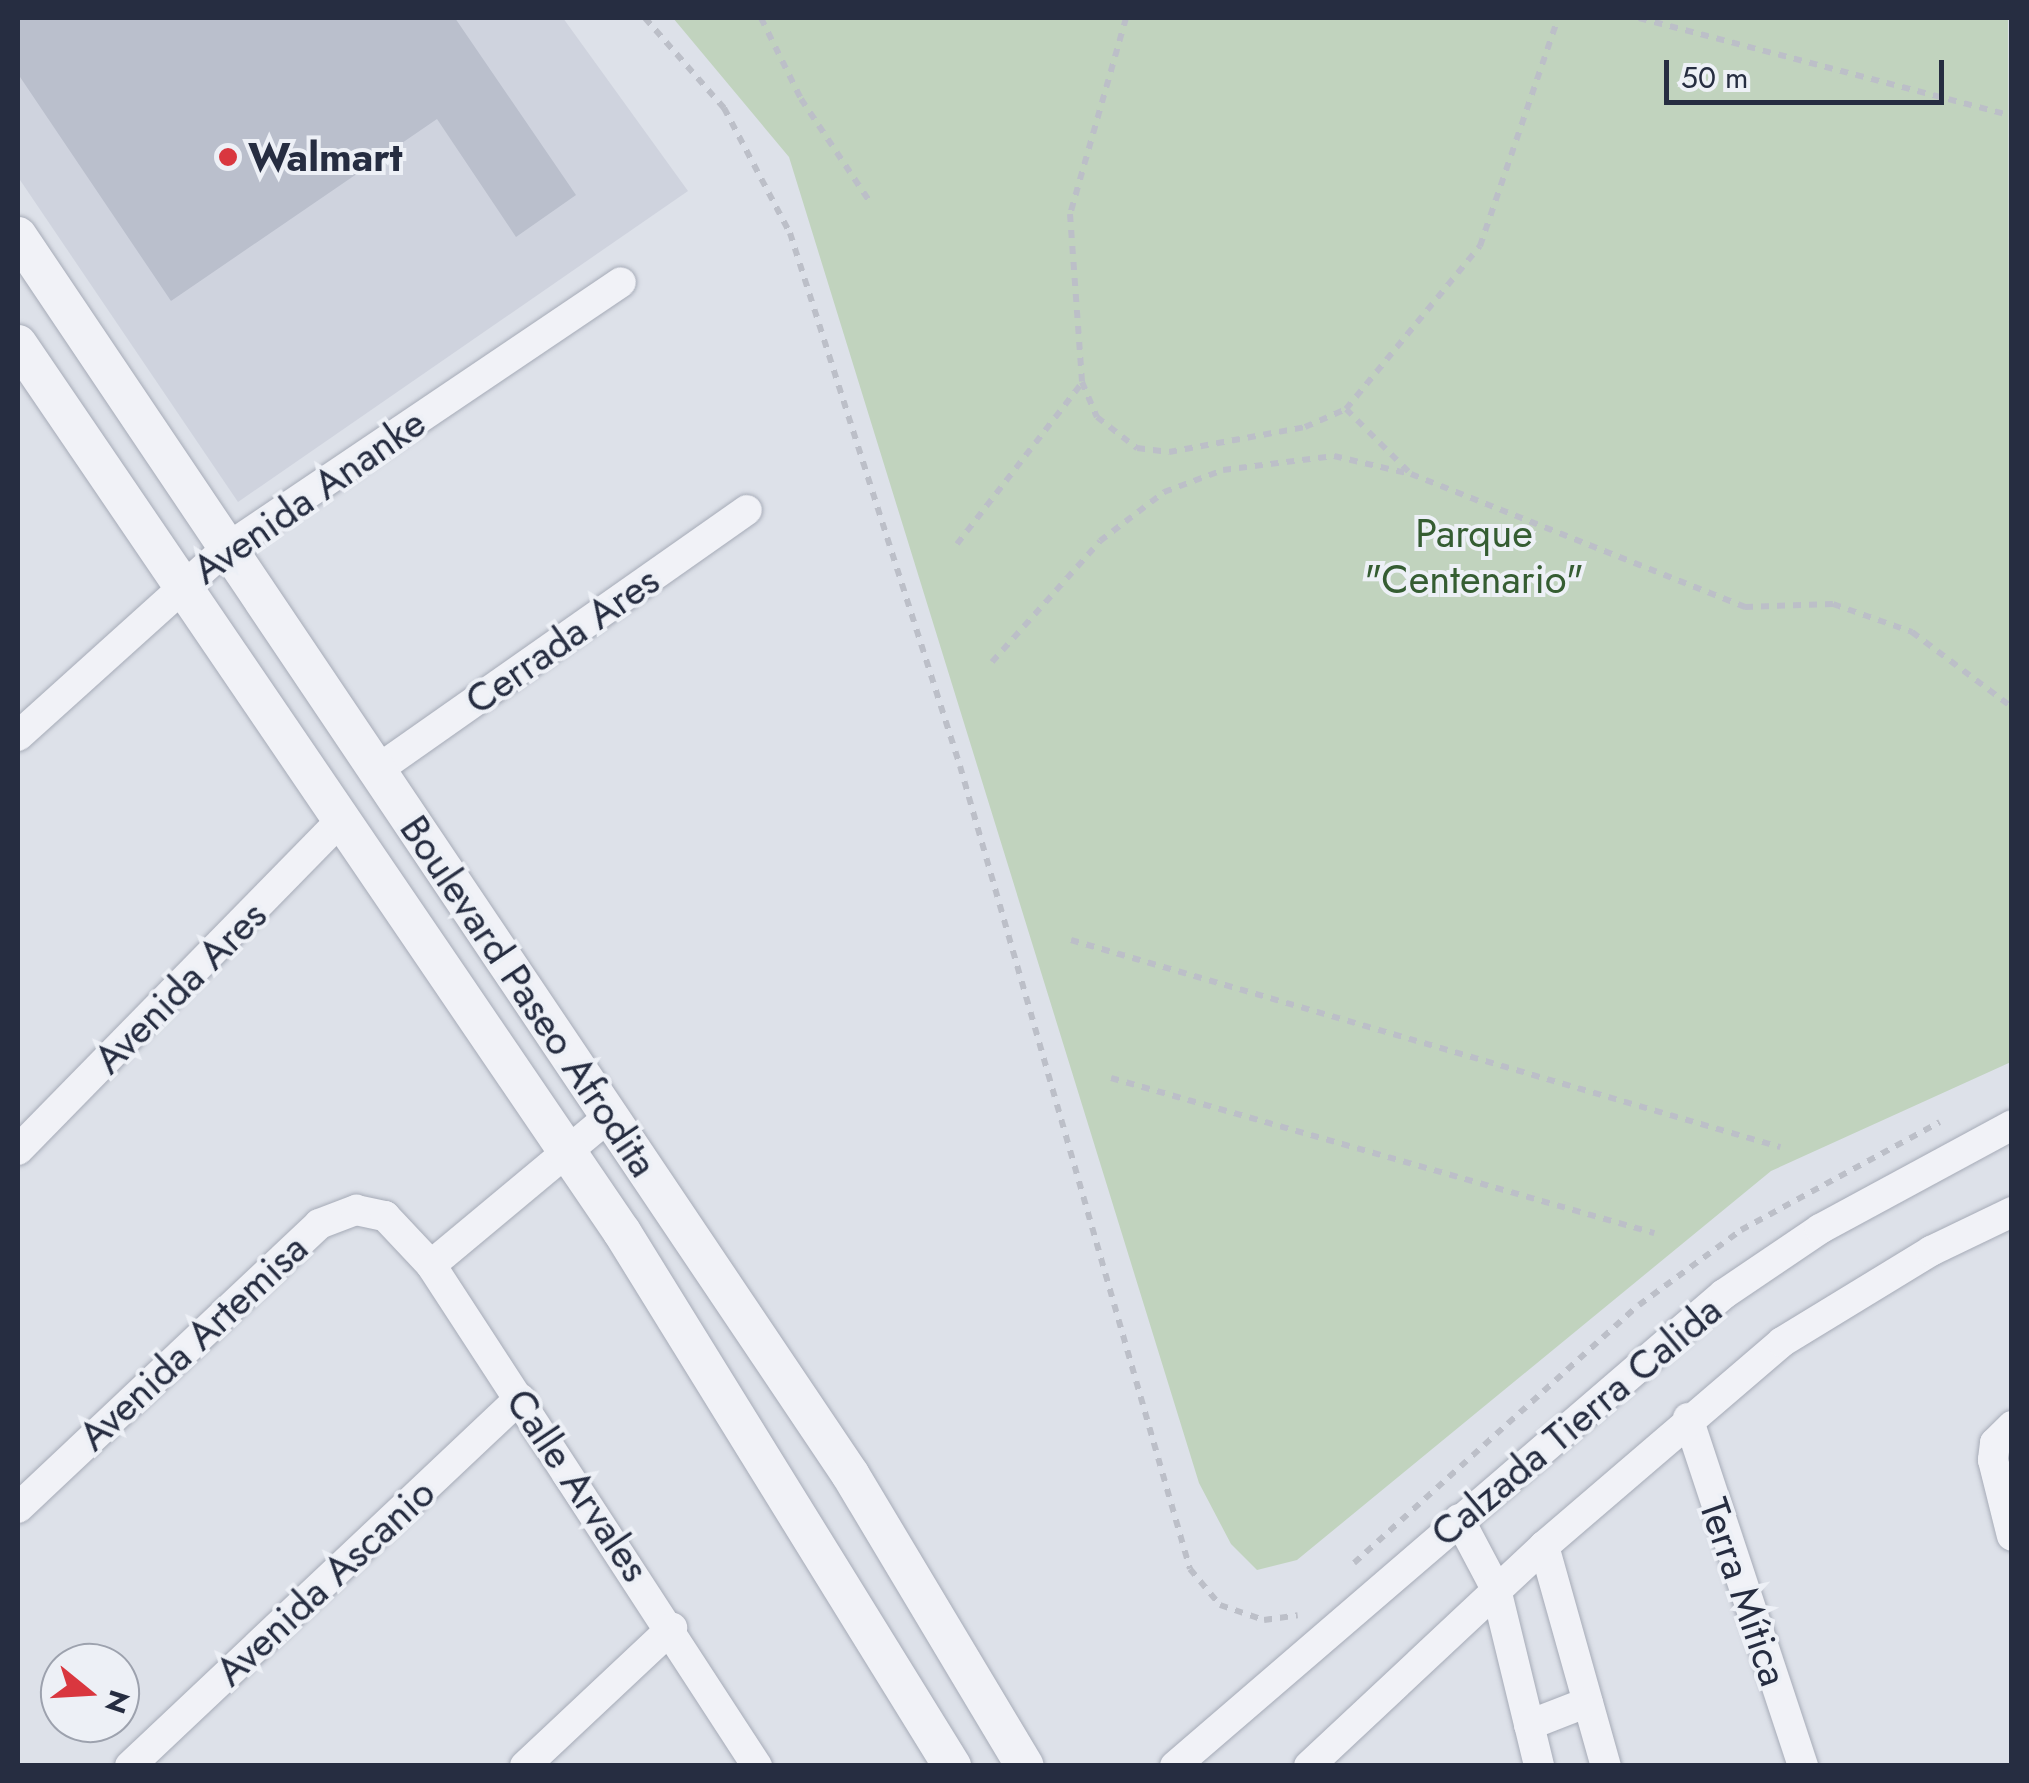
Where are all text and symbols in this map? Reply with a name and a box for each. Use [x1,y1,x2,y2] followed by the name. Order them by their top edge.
[1669,40,1949,102] scale bar
[1681,56,1748,99] text: 50 m
[248,133,402,181] place label: Walmart
[217,146,239,168] marker: Walmart
[184,398,434,594] street label: Avenida Ananke
[1364,509,1584,603] park label: Parque "Centenario"
[456,556,668,724] street label: Cerrada Ares
[390,806,668,1186] street label: Boulevard Paseo Afrodita
[84,891,276,1083] street label: Avenida Ares
[69,1224,317,1460] street label: Avenida Artemisa
[1421,1286,1731,1556] street label: Calzada Tierra Calida
[496,1380,660,1590] street label: Calle Arvales
[206,1468,444,1696] street label: Avenida Ascanio
[1690,1492,1798,1692] street label: Terra Mítica
[40,1643,140,1743] north arrow
[94,1685,140,1719] text: N

